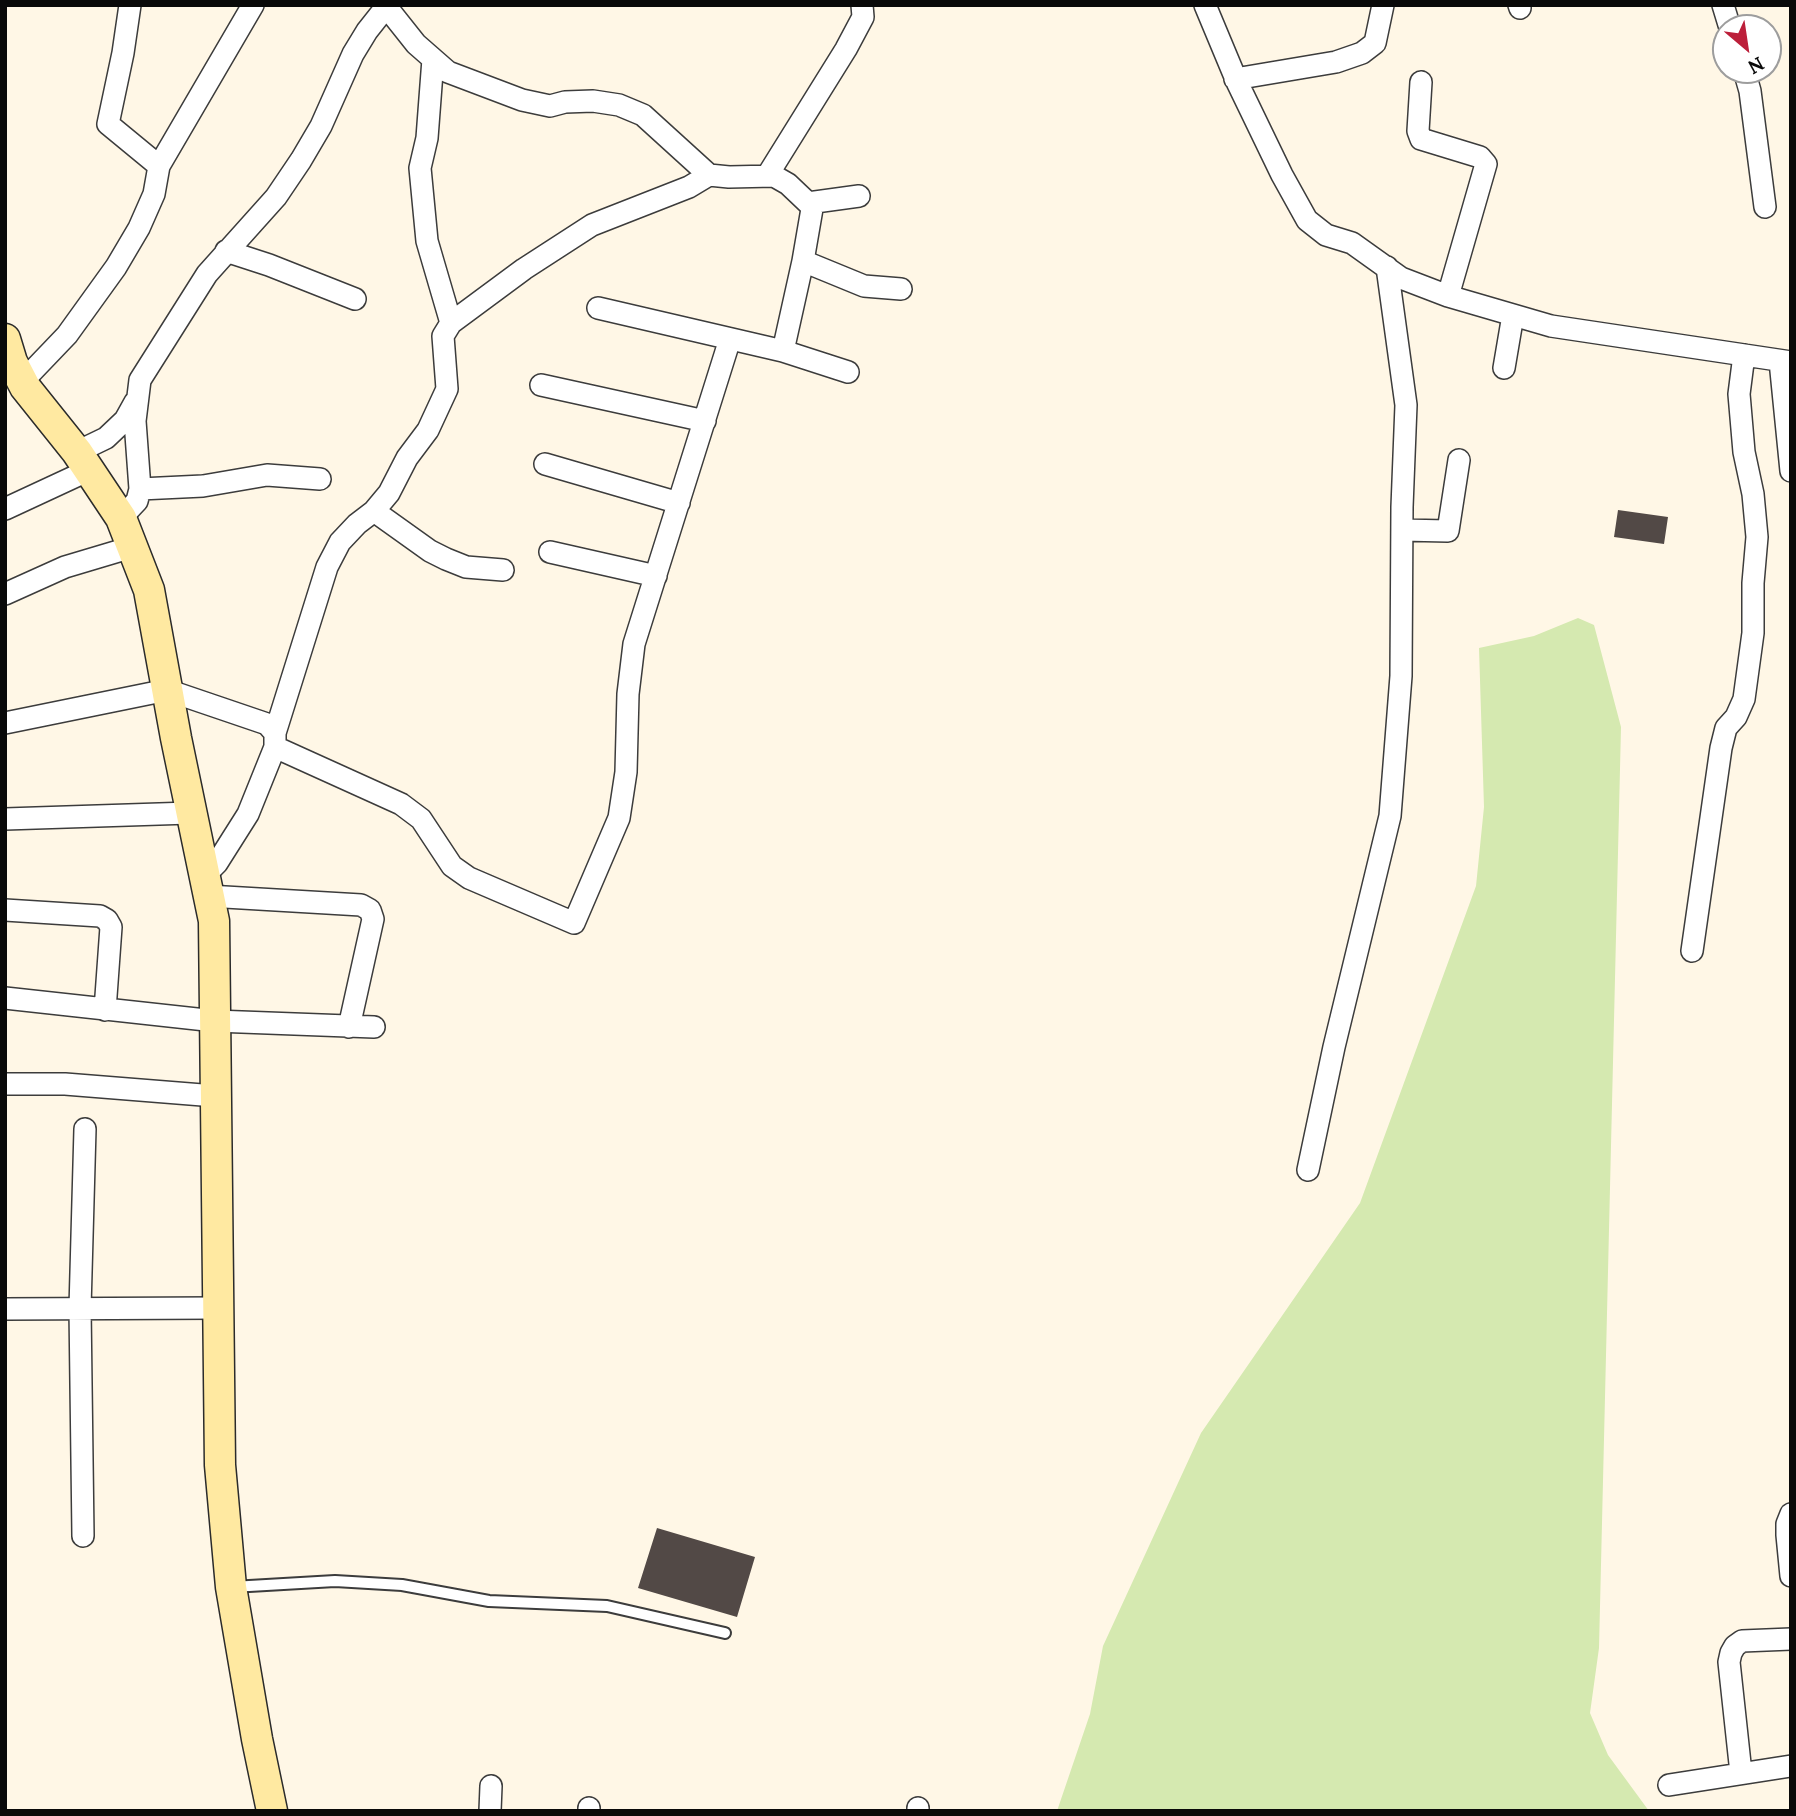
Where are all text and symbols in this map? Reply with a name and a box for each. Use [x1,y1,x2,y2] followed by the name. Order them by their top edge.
[1712,14,1782,84] north arrow
[1744,52,1768,80] text: N

